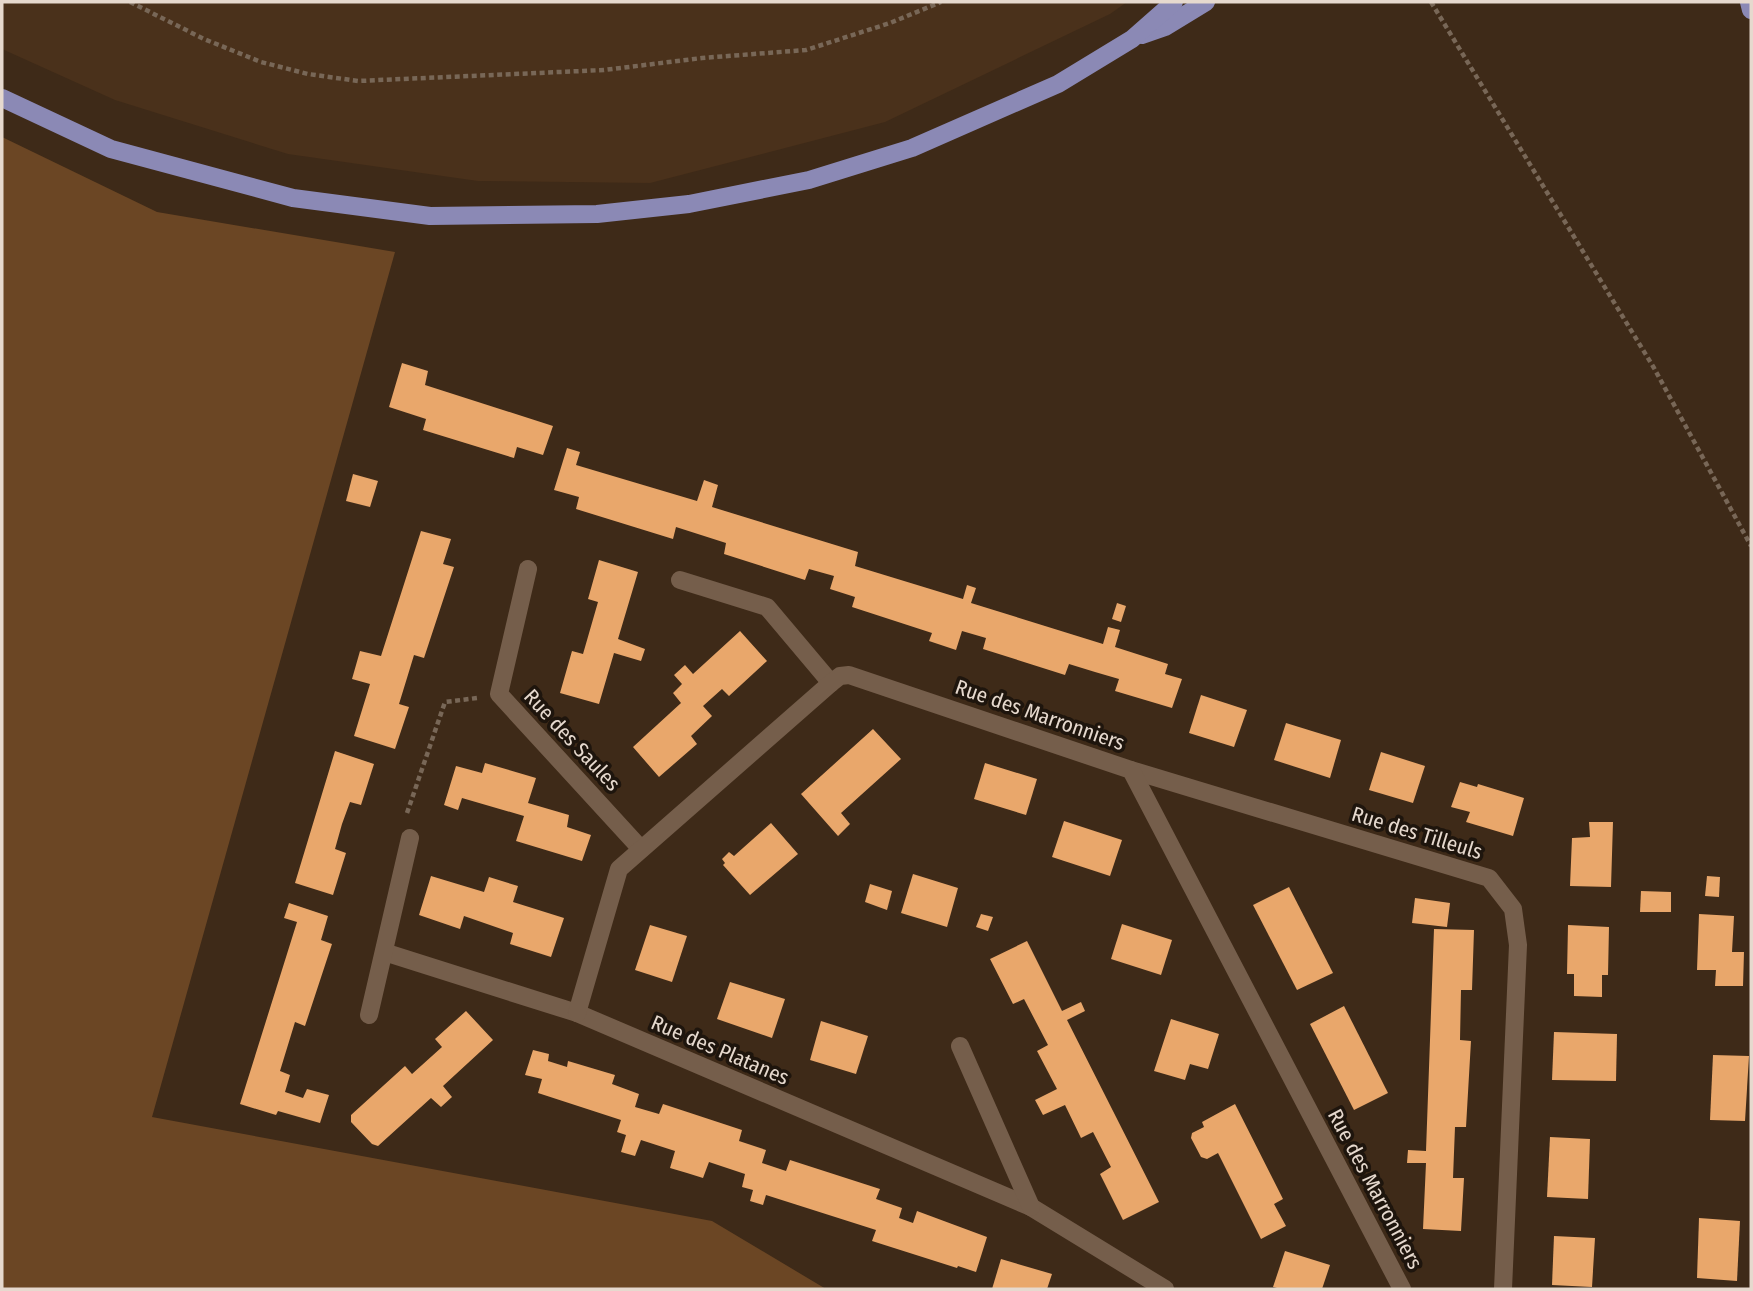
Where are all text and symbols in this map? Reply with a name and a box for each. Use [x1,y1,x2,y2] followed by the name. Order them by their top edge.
[952,674,1128,756] street label: Rue des Marronniers
[518,684,626,796] street label: Rue des Saules
[1349,801,1485,865] street label: Rue des Tilleuls
[647,1009,793,1091] street label: Rue des Platanes
[1322,1105,1428,1273] street label: Rue des Marronniers

